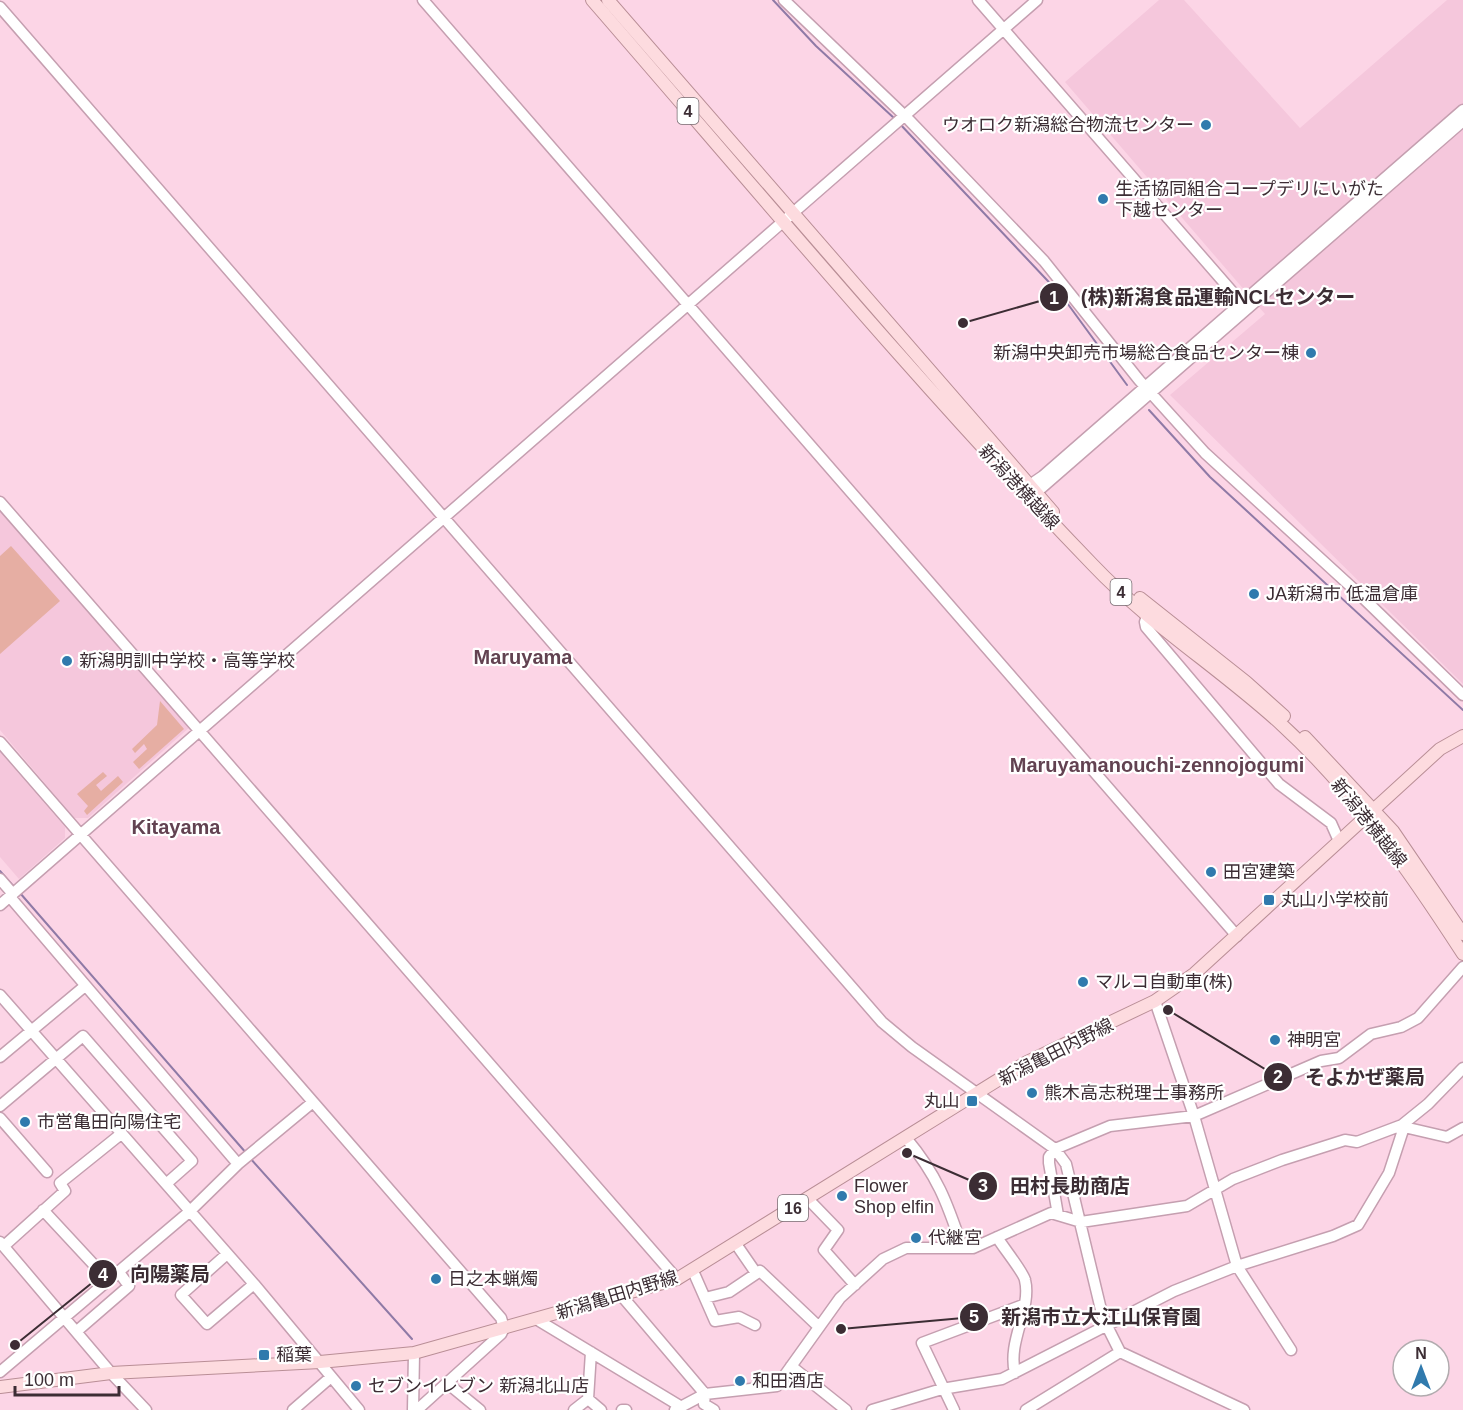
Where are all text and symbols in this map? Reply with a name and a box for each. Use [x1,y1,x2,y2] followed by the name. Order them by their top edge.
[678,98,698,124] road number: 4
[942,115,1194,135] place label: ウオロク新潟総合物流センター
[1199,118,1213,132] marker: ウオロク新潟総合物流センター
[1115,179,1384,220] place label: 生活協同組合コープデリにいがた 下越センター
[1096,192,1110,206] marker: 生活協同組合コープデリにいがた 下越センター
[1039,278,1368,316] callout: (株)新潟食品運輸NCLセンター
[1081,286,1355,308] text: (株)新潟食品運輸NCLセンター
[1049,288,1059,308] text: 1
[993,343,1299,363] place label: 新潟中央卸売市場総合食品センター棟
[1304,346,1318,360] marker: 新潟中央卸売市場総合食品センター棟
[975,441,1063,533] street label: 新潟港横越線
[1110,579,1132,605] road number: 4
[1266,584,1418,604] place label: JA新潟市 低温倉庫
[1247,587,1261,601] marker: JA新潟市 低温倉庫
[474,646,573,668] district label: Maruyama
[79,651,295,671] place label: 新潟明訓中学校・高等学校
[60,654,74,668] marker: 新潟明訓中学校・高等学校
[1010,754,1304,776] district label: Maruyamanouchi-zennojogumi
[1327,775,1411,871] street label: 新潟港横越線
[132,816,221,838] district label: Kitayama
[1223,862,1295,882] place label: 田宮建築
[1204,865,1218,879] marker: 田宮建築
[1281,890,1389,910] place label: 丸山小学校前
[1262,893,1276,907] marker: 丸山小学校前
[1095,972,1233,992] place label: マルコ自動車(株)
[1076,975,1090,989] marker: マルコ自動車(株)
[995,1014,1117,1090] street label: 新潟亀田内野線
[1287,1030,1341,1050] place label: 神明宮
[1268,1033,1282,1047] marker: 神明宮
[1263,1058,1437,1096] callout: そよかぜ薬局
[1305,1066,1425,1088] text: そよかぜ薬局
[1273,1067,1283,1087] text: 2
[1044,1083,1224,1103] place label: 熊木高志税理士事務所
[1025,1086,1039,1100] marker: 熊木高志税理士事務所
[924,1091,960,1111] place label: 丸山
[965,1094,979,1108] marker: 丸山
[37,1112,181,1132] place label: 市営亀田向陽住宅
[18,1115,32,1129] marker: 市営亀田向陽住宅
[968,1167,1142,1205] callout: 田村長助商店
[1010,1175,1130,1197] text: 田村長助商店
[854,1176,934,1217] place label: Flower Shop elfin
[978,1176,988,1196] text: 3
[835,1189,849,1203] marker: Flower Shop elfin
[778,1195,808,1221] road number: 16
[928,1228,982,1248] place label: 代継宮
[909,1231,923,1245] marker: 代継宮
[88,1255,222,1293] callout: 向陽薬局
[130,1263,210,1285] text: 向陽薬局
[98,1265,108,1285] text: 4
[554,1267,680,1323] street label: 新潟亀田内野線
[448,1269,538,1289] place label: 日之本蝋燭
[429,1272,443,1286] marker: 日之本蝋燭
[959,1298,1213,1336] callout: 新潟市立大江山保育園
[1001,1306,1201,1328] text: 新潟市立大江山保育園
[969,1307,979,1327] text: 5
[1391,1338,1451,1398] north arrow
[276,1345,312,1365] place label: 稲葉
[1415,1345,1427,1362] text: N
[257,1348,271,1362] marker: 稲葉
[15,1359,118,1397] scale bar
[24,1370,74,1390] text: 100 m
[752,1371,824,1391] place label: 和田酒店
[733,1374,747,1388] marker: 和田酒店
[368,1376,589,1396] place label: セブンイレブン 新潟北山店
[349,1379,363,1393] marker: セブンイレブン 新潟北山店

